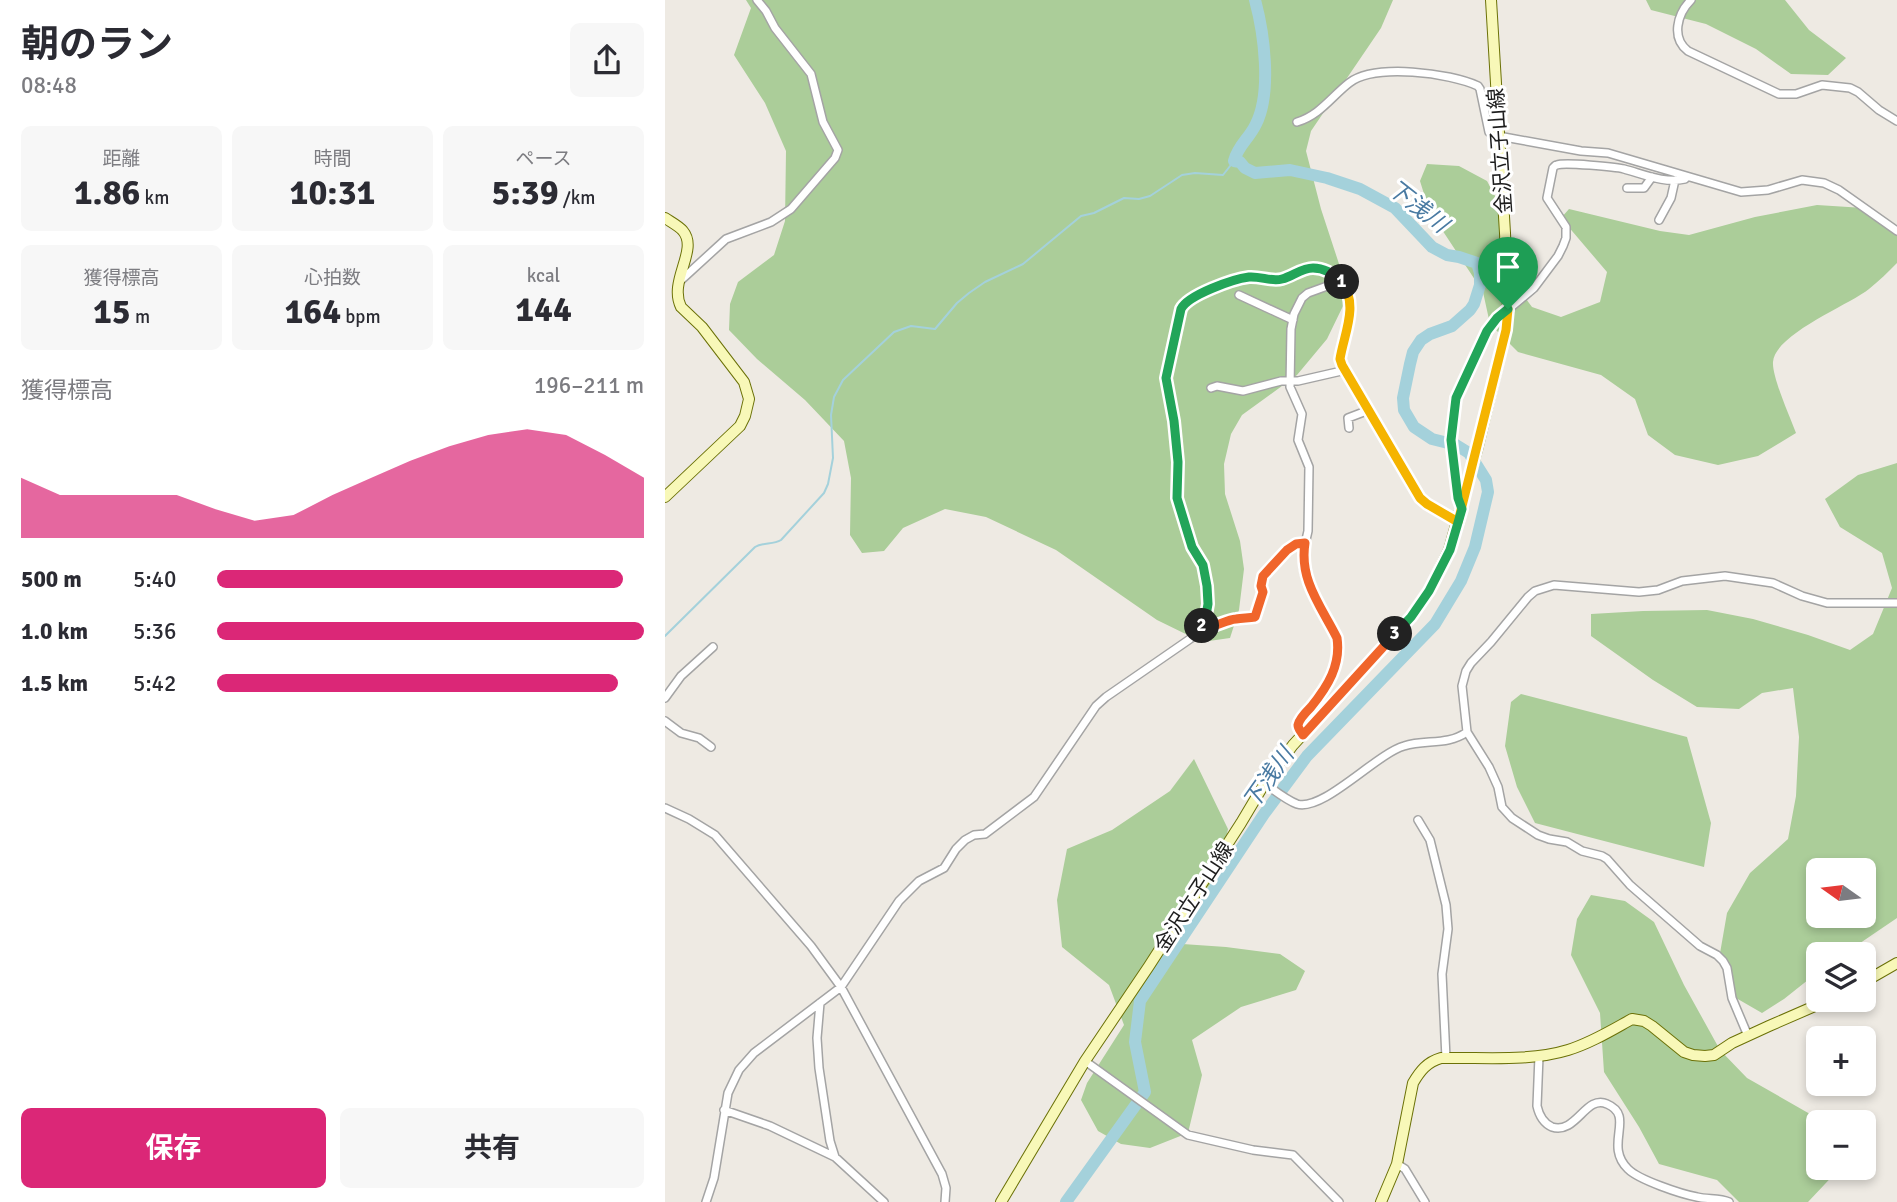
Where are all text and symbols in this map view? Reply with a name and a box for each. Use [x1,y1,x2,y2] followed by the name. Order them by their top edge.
[21,21,173,68] text: 朝のラン
[570,23,644,97] button: share
[21,71,77,100] text: 08:48
[1483,87,1517,215] street label: 金沢立子山線
[102,147,141,171] text: 距離
[313,147,352,171] text: 時間
[515,147,572,171] text: ペース
[74,171,140,214] text: 1.86
[290,171,375,214] text: 10:31
[492,171,559,214] text: 5:39
[1382,174,1456,241] water label: 下浅川
[140,186,169,210] text: km
[559,186,595,210] text: /km
[1478,237,1538,309] pin
[1489,248,1527,286] icon: arrive
[527,264,560,288] text: kcal
[1325,264,1359,300] pin: 1
[83,266,160,290] text: 獲得標高
[304,266,361,290] text: 心拍数
[1336,269,1347,293] text: 1
[515,288,572,331] text: 144
[93,290,131,333] text: 15
[284,290,341,333] text: 164
[131,305,150,329] text: m
[341,305,381,329] text: bpm
[534,371,644,400] text: 196–211 m
[21,376,113,405] text: 獲得標高
[21,565,82,594] text: 500 m
[133,565,176,594] text: 5:40
[1185,608,1219,644] pin: 2
[1196,613,1207,637] text: 2
[1377,616,1413,652] pin: 3
[21,617,88,646] text: 1.0 km
[133,617,176,646] text: 5:36
[1389,621,1400,645] text: 3
[21,669,88,698] text: 1.5 km
[133,669,176,698] text: 5:42
[1237,739,1302,815] water label: 下浅川
[1149,837,1239,957] street label: 金沢立子山線
[1806,858,1876,928] north arrow
[1806,858,1876,1180] map controls
[1806,942,1876,1012] button: layers
[1806,1026,1876,1096] button: +
[21,1108,326,1188] button: 保存
[340,1108,644,1188] button: 共有
[1806,1110,1876,1180] button: −

